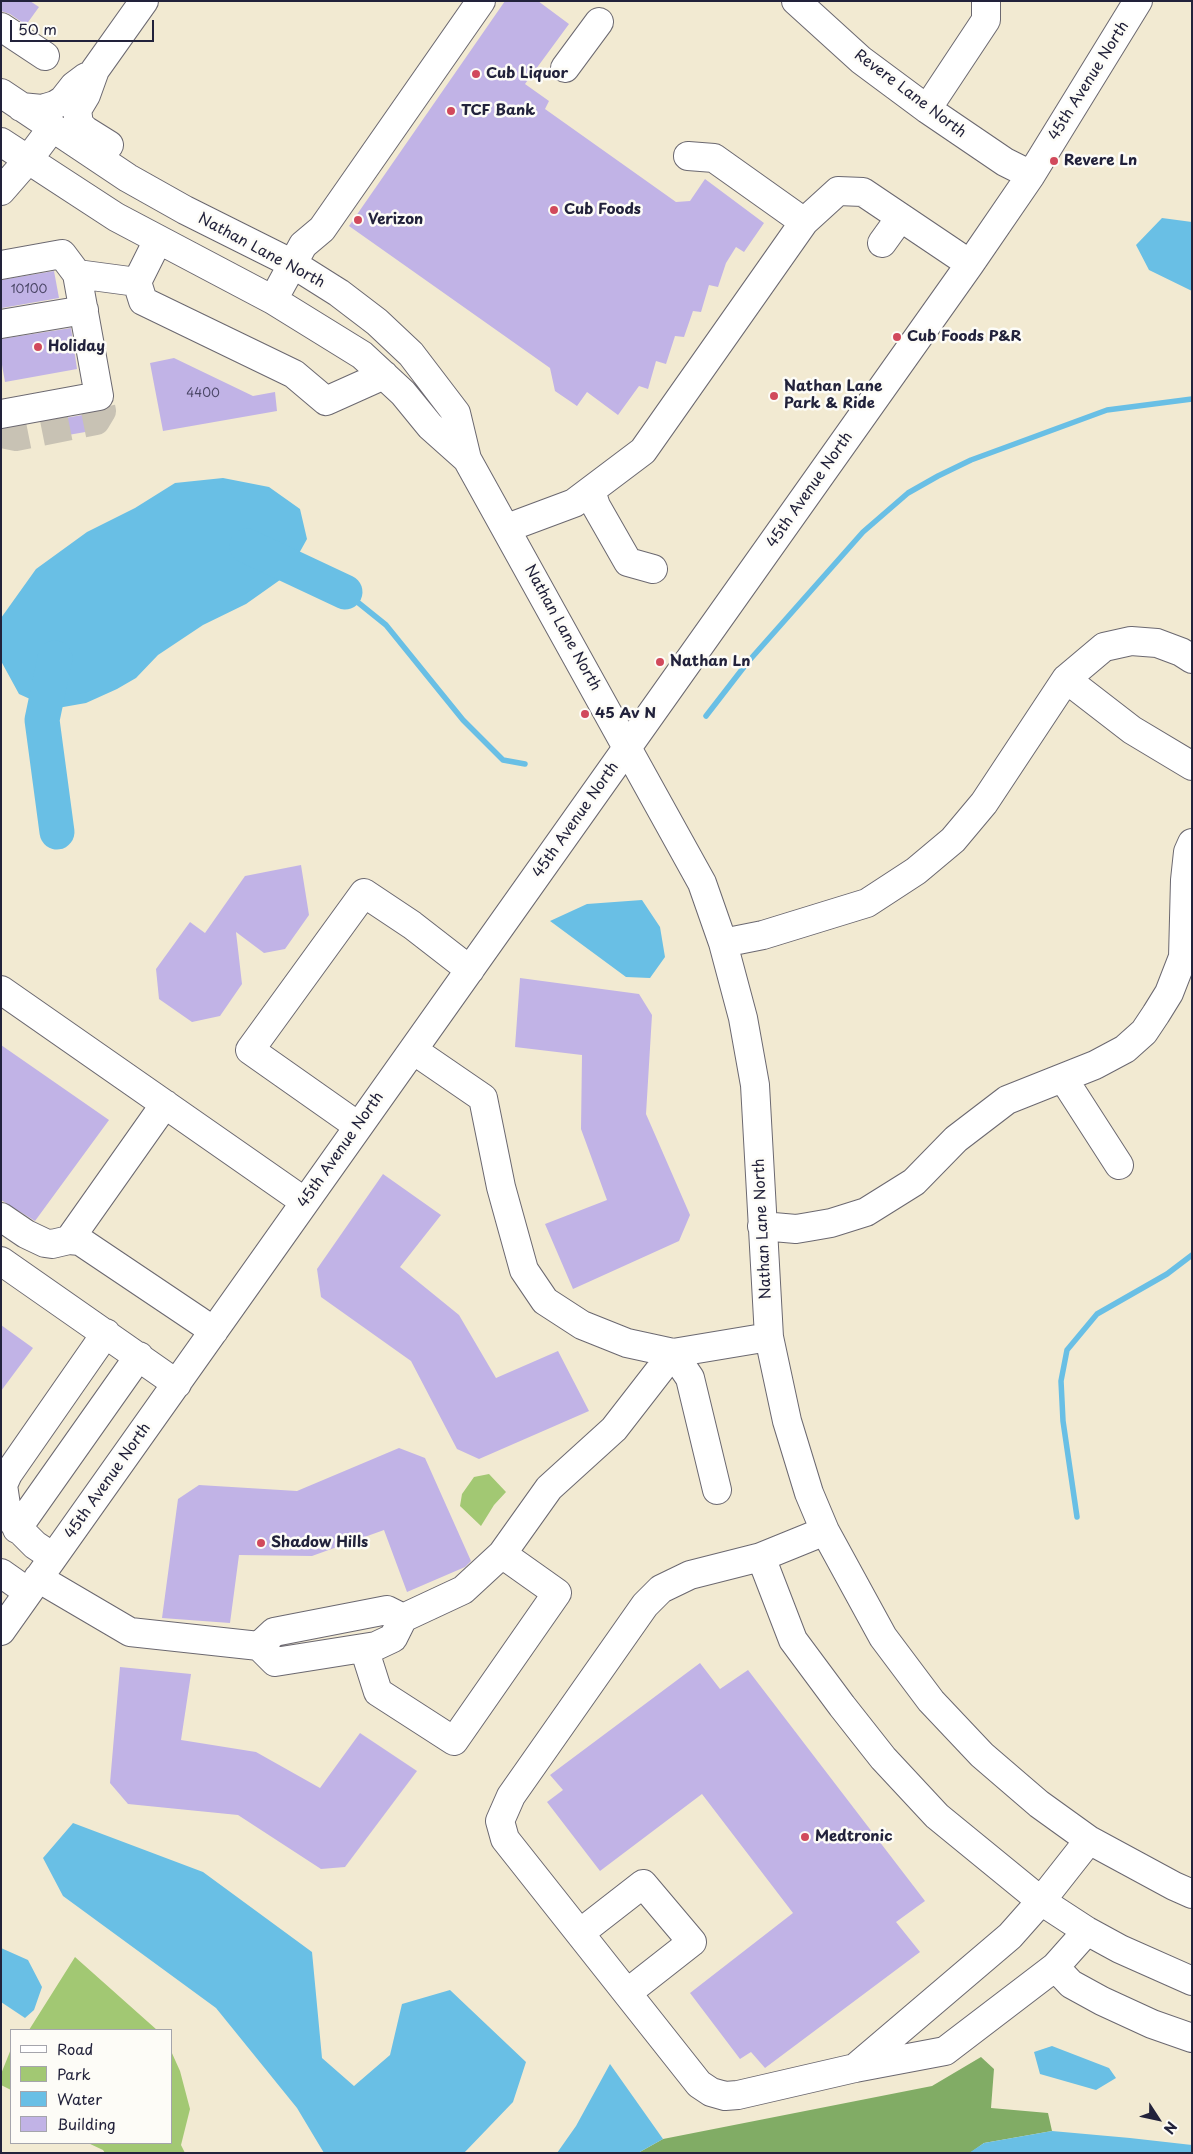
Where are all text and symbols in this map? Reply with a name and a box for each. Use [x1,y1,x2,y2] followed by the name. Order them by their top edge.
[12,10,156,42] scale bar
[18,17,57,40] text: 50 m
[1045,18,1133,144] street label: 45th Avenue North
[851,46,969,142] street label: Revere Lane North
[486,65,568,83] place label: Cub Liquor
[470,68,482,80] marker: Cub Liquor
[461,102,535,120] place label: TCF Bank
[445,105,457,117] marker: TCF Bank
[1064,152,1137,170] place label: Revere Ln
[1048,155,1060,167] marker: Revere Ln
[564,201,641,219] place label: Cub Foods
[548,204,560,216] marker: Cub Foods
[194,210,328,292] street label: Nathan Lane North
[368,211,423,229] place label: Verizon
[352,214,364,226] marker: Verizon
[11,283,47,297] house number: 10100
[907,328,1022,346] place label: Cub Foods P&R
[891,331,903,343] marker: Cub Foods P&R
[48,338,105,356] place label: Holiday
[32,341,44,353] marker: Holiday
[784,378,883,413] place label: Nathan Lane Park & Ride
[186,387,220,401] house number: 4400
[768,390,780,402] marker: Nathan Lane Park & Ride
[763,429,857,551] street label: 45th Avenue North
[520,562,604,694] street label: Nathan Lane North
[670,653,751,671] place label: Nathan Ln
[654,656,666,668] marker: Nathan Ln
[595,705,656,723] place label: 45 Av N
[579,708,591,720] marker: 45 Av N
[529,759,623,881] street label: 45th Avenue North
[294,1089,388,1211] street label: 45th Avenue North
[750,1158,776,1300] street label: Nathan Lane North
[61,1420,155,1542] street label: 45th Avenue North
[271,1534,368,1552] place label: Shadow Hills
[255,1537,267,1549] marker: Shadow Hills
[815,1828,893,1846] place label: Medtronic
[799,1831,811,1843] marker: Medtronic
[10,2029,172,2144] legend
[57,2037,93,2060] text: Road
[57,2062,91,2085] text: Park
[57,2087,102,2110] text: Water
[1133,2094,1183,2144] north arrow
[57,2112,116,2135] text: Building
[1159,2117,1182,2138] text: N

